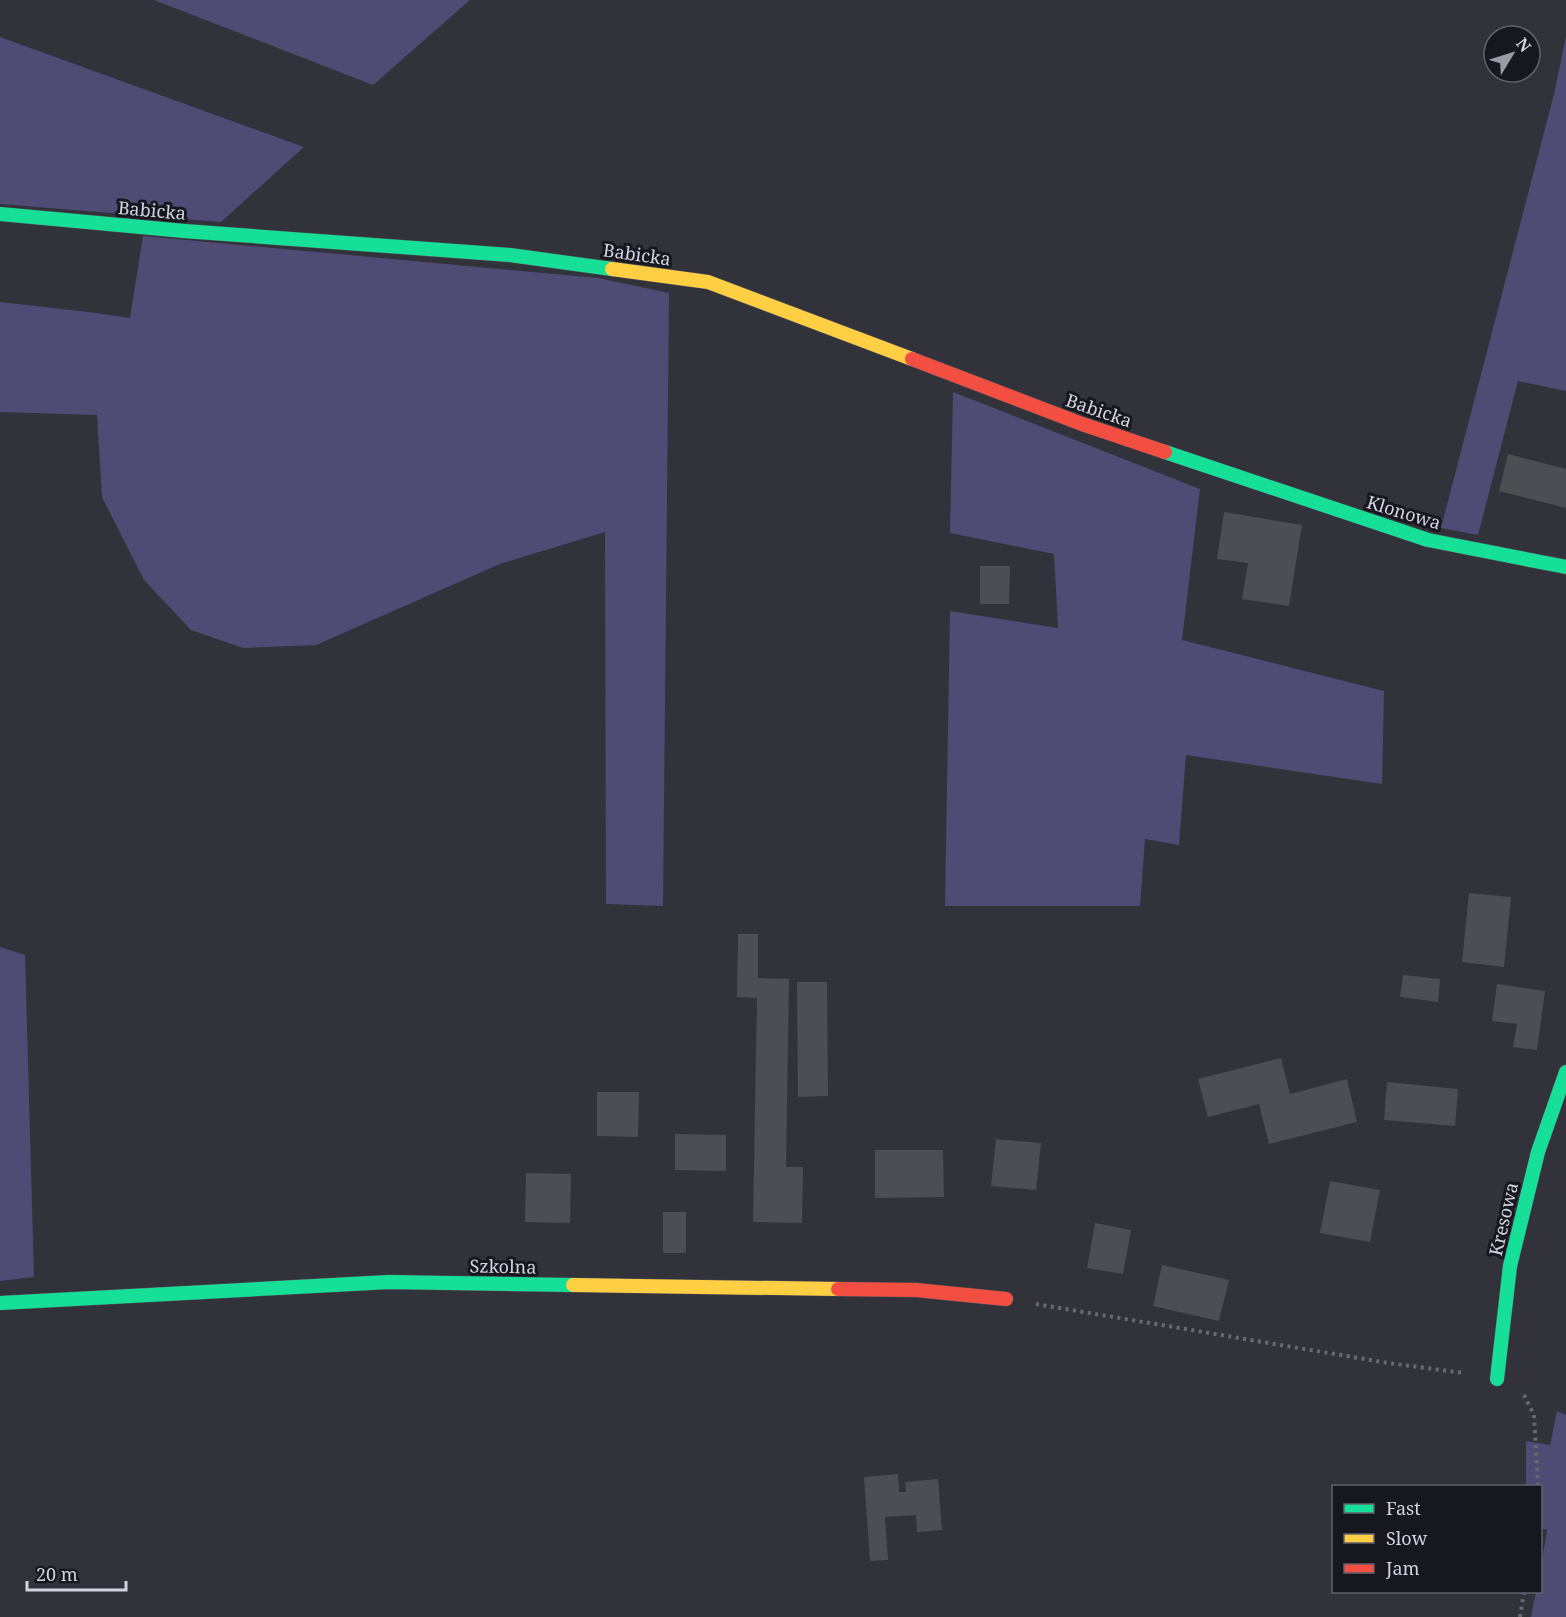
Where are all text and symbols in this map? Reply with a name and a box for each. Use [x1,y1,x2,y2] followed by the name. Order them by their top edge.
[1482,24,1542,84] north arrow
[1511,33,1537,57] text: N
[117,195,187,225] street label: Babicka
[602,237,672,271] street label: Babicka
[1063,388,1135,432] street label: Babicka
[1364,489,1444,535] street label: Klonowa
[1483,1180,1523,1258] street label: Kresowa
[469,1253,537,1279] street label: Szkolna
[1332,1485,1542,1593] legend
[1386,1496,1421,1520] text: Fast
[1386,1526,1428,1550] text: Slow
[27,1554,126,1592] scale bar
[1385,1556,1420,1580] text: Jam
[36,1562,78,1586] text: 20 m

